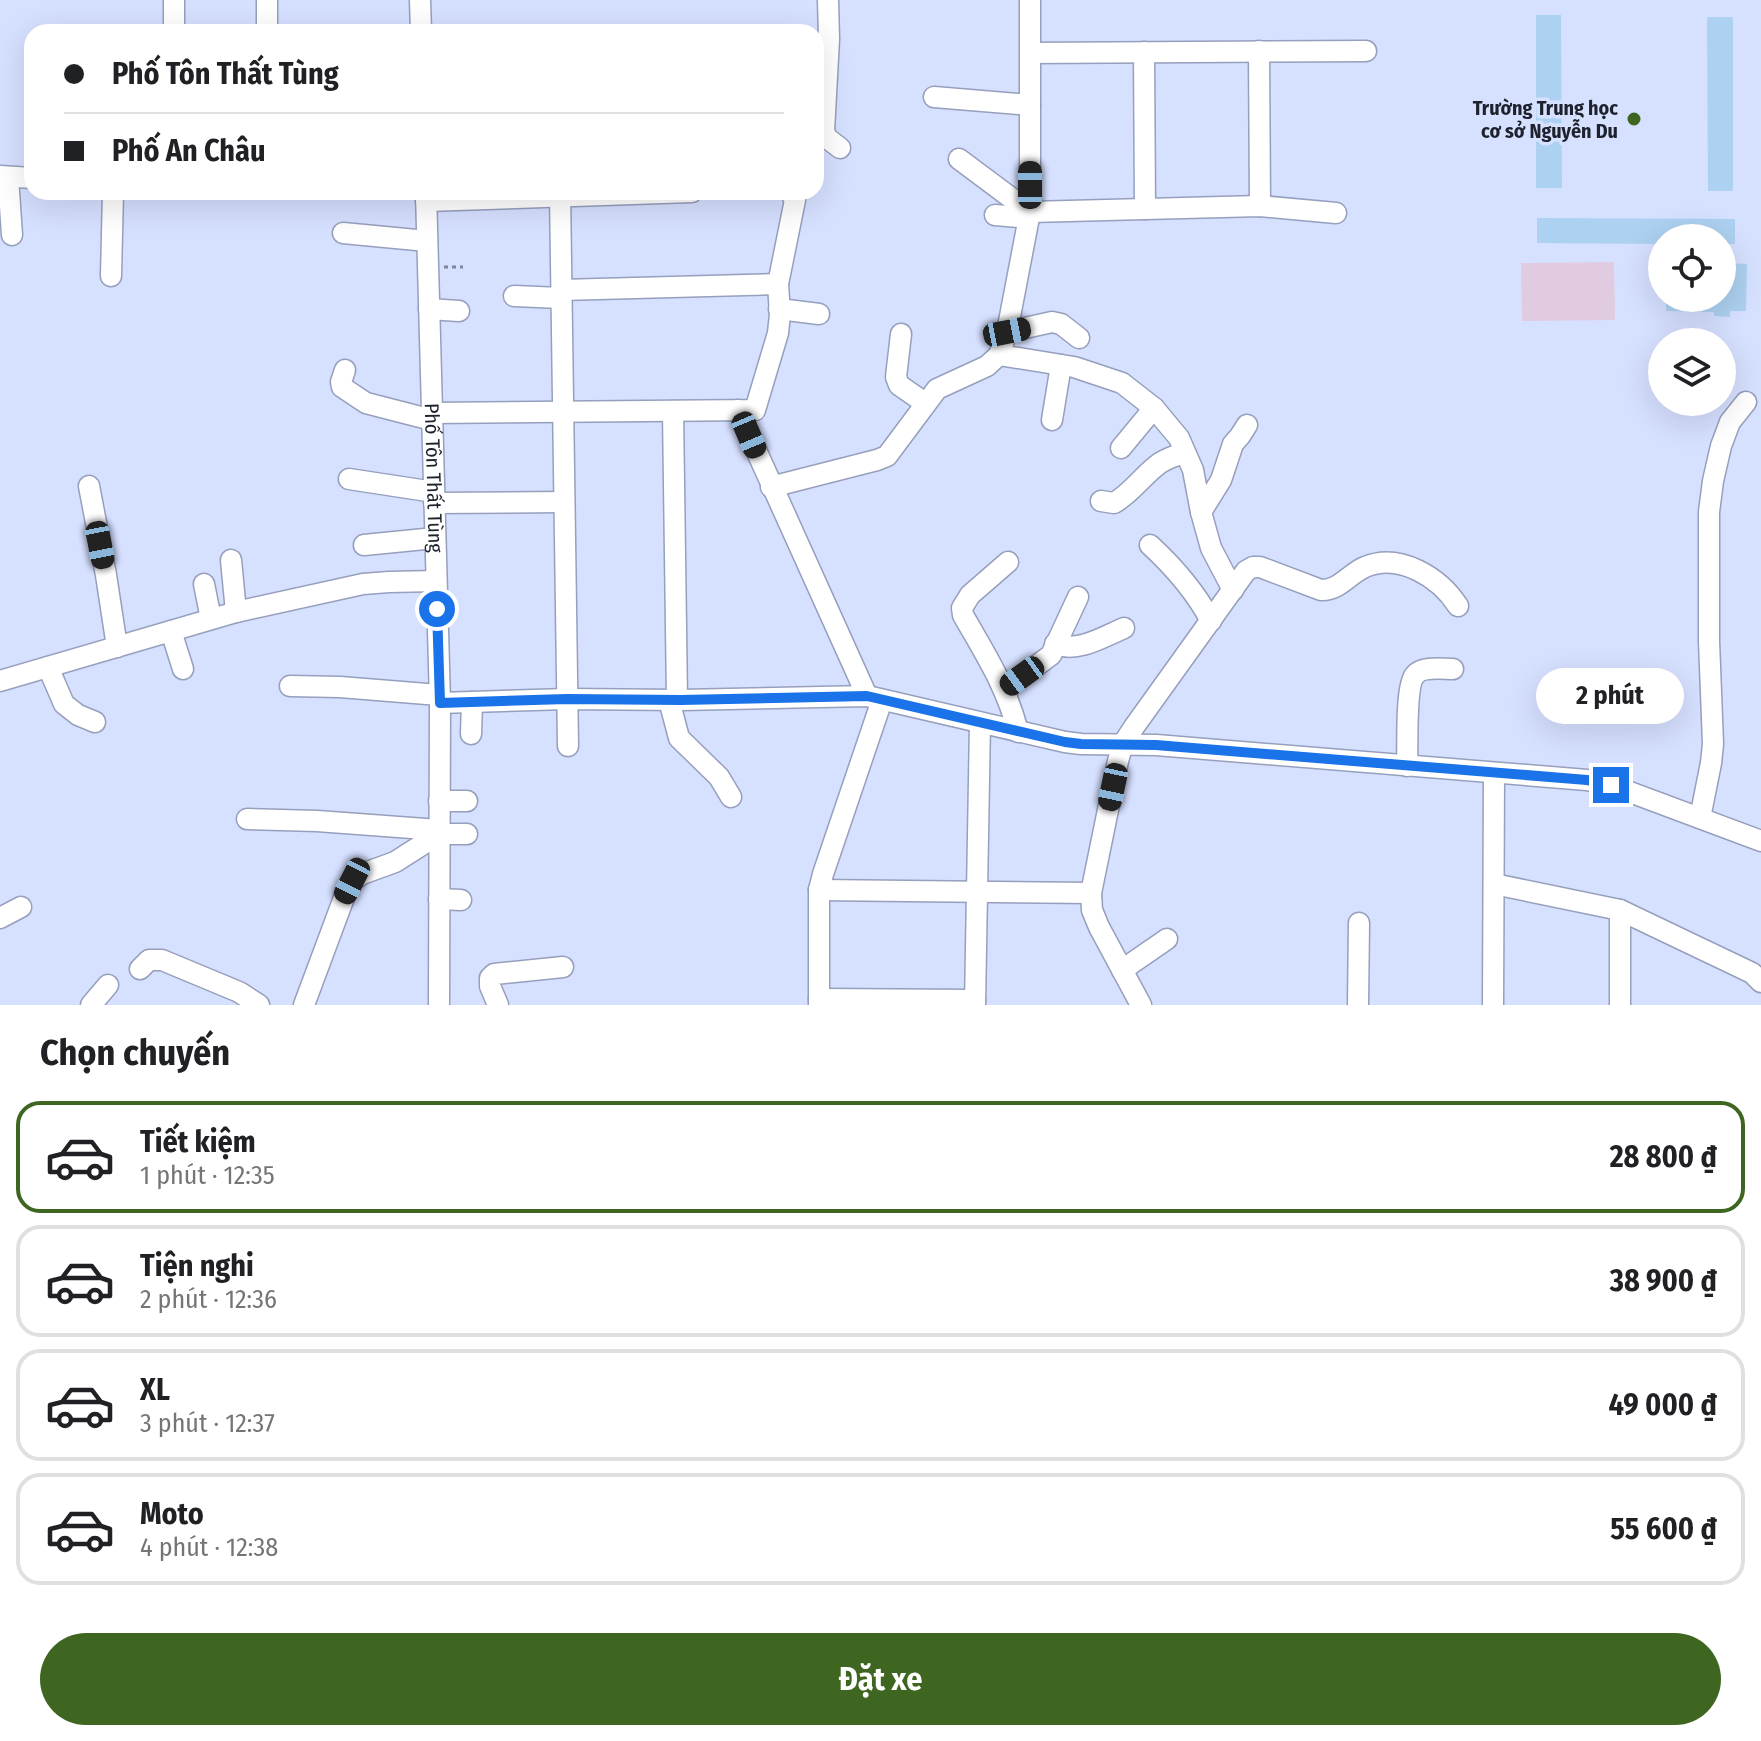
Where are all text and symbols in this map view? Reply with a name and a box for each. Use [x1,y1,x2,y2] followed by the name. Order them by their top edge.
[112,56,339,92] text: Phố Tôn Thất Tùng
[1473,96,1618,143] place label: Trường Trung học cơ sở Nguyễn Du
[1625,110,1643,128] marker: Trường Trung học cơ sở Nguyễn Du
[112,133,266,169] text: Phố An Châu
[1018,161,1042,209] car
[1648,224,1736,416] map controls
[1648,224,1736,312] button: locate
[981,316,1033,348] car
[1648,328,1736,416] button: layers
[420,403,448,554] street label: Phố Tôn Thất Tùng
[729,408,769,462] car
[84,519,116,571] car
[419,591,455,627] route start
[996,652,1048,700] car
[1537,669,1685,725] callout: 2 phút
[1576,680,1644,711] text: 2 phút
[1096,761,1130,813] car
[1593,767,1629,803] route end
[330,854,374,908] car
[40,1031,230,1075] text: Chọn chuyến
[44,1121,116,1193] icon: car
[140,1124,256,1160] text: Tiết kiệm
[1610,1139,1717,1175] text: 28 800 ₫
[140,1160,275,1191] text: 1 phút · 12:35
[44,1245,116,1317] icon: car
[140,1248,254,1284] text: Tiện nghi
[1610,1263,1717,1299] text: 38 900 ₫
[140,1284,277,1315] text: 2 phút · 12:36
[44,1369,116,1441] icon: car
[140,1372,170,1408] text: XL
[1608,1387,1717,1423] text: 49 000 ₫
[140,1408,275,1439] text: 3 phút · 12:37
[44,1493,116,1565] icon: car
[140,1496,204,1532] text: Moto
[1610,1511,1717,1547] text: 55 600 ₫
[140,1532,278,1563] text: 4 phút · 12:38
[40,1633,1721,1725] button: Đặt xe

